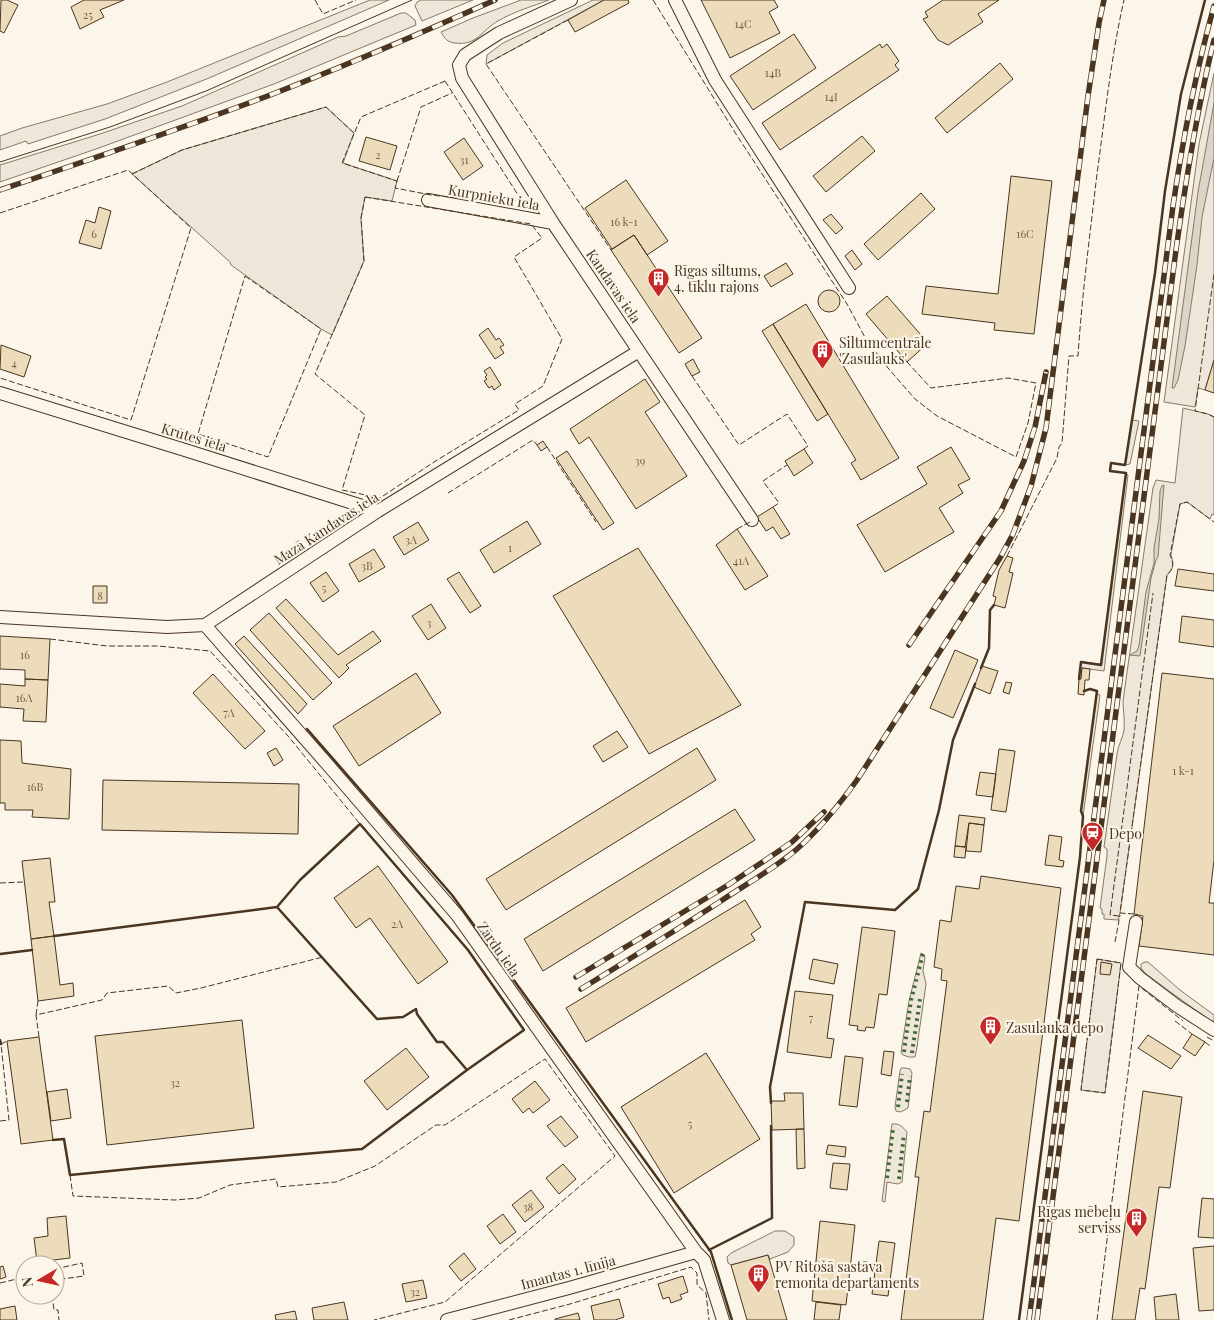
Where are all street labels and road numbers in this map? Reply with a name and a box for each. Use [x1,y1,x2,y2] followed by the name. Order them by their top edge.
[447,180,541,214] street label: Kurpnieku iela
[582,245,646,327] street label: Kandavas iela
[159,418,229,456] street label: Krūtes iela
[270,487,382,569] street label: Mazā Kandavas iela
[473,918,525,980] street label: Zārdu iela
[519,1250,617,1294] street label: Imantas 1. līnija

